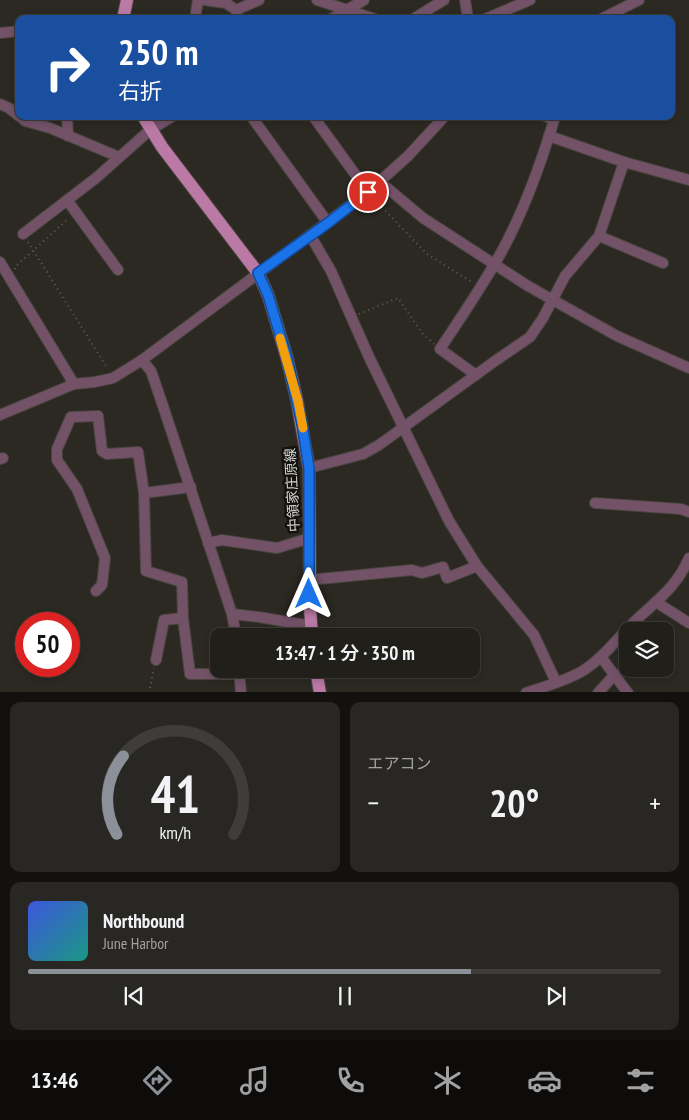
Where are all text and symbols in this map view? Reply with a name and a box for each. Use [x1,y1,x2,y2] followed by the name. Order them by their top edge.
[118,29,199,75] text: 250 m
[35,35,100,100] icon: right
[118,77,162,105] text: 右折
[347,171,389,213] pin
[354,178,382,206] icon: arrive
[281,448,303,532] street label: 中領家庄原線
[282,567,334,619] position arrow
[15,612,80,677] speed limit sign: 50
[619,622,674,677] map controls
[619,622,674,677] button: layers
[275,641,415,665] text: 13:47 · 1 分 · 350 m
[368,753,432,773] text: エアコン
[150,760,200,827] text: 41
[489,778,539,827] text: 20°
[368,784,379,821] text: −
[649,784,661,821] text: +
[159,821,191,844] text: km/h
[103,909,184,933] text: Northbound
[103,933,168,953] text: June Harbor
[120,982,148,1010] icon: previous
[331,982,359,1010] icon: pause
[542,982,570,1010] icon: next
[140,1063,175,1098] icon: directions
[237,1063,272,1098] icon: music
[333,1063,368,1098] icon: phone
[430,1063,465,1098] icon: climate
[527,1063,562,1098] icon: car
[623,1063,658,1098] icon: filters
[31,1066,78,1094] text: 13:46

